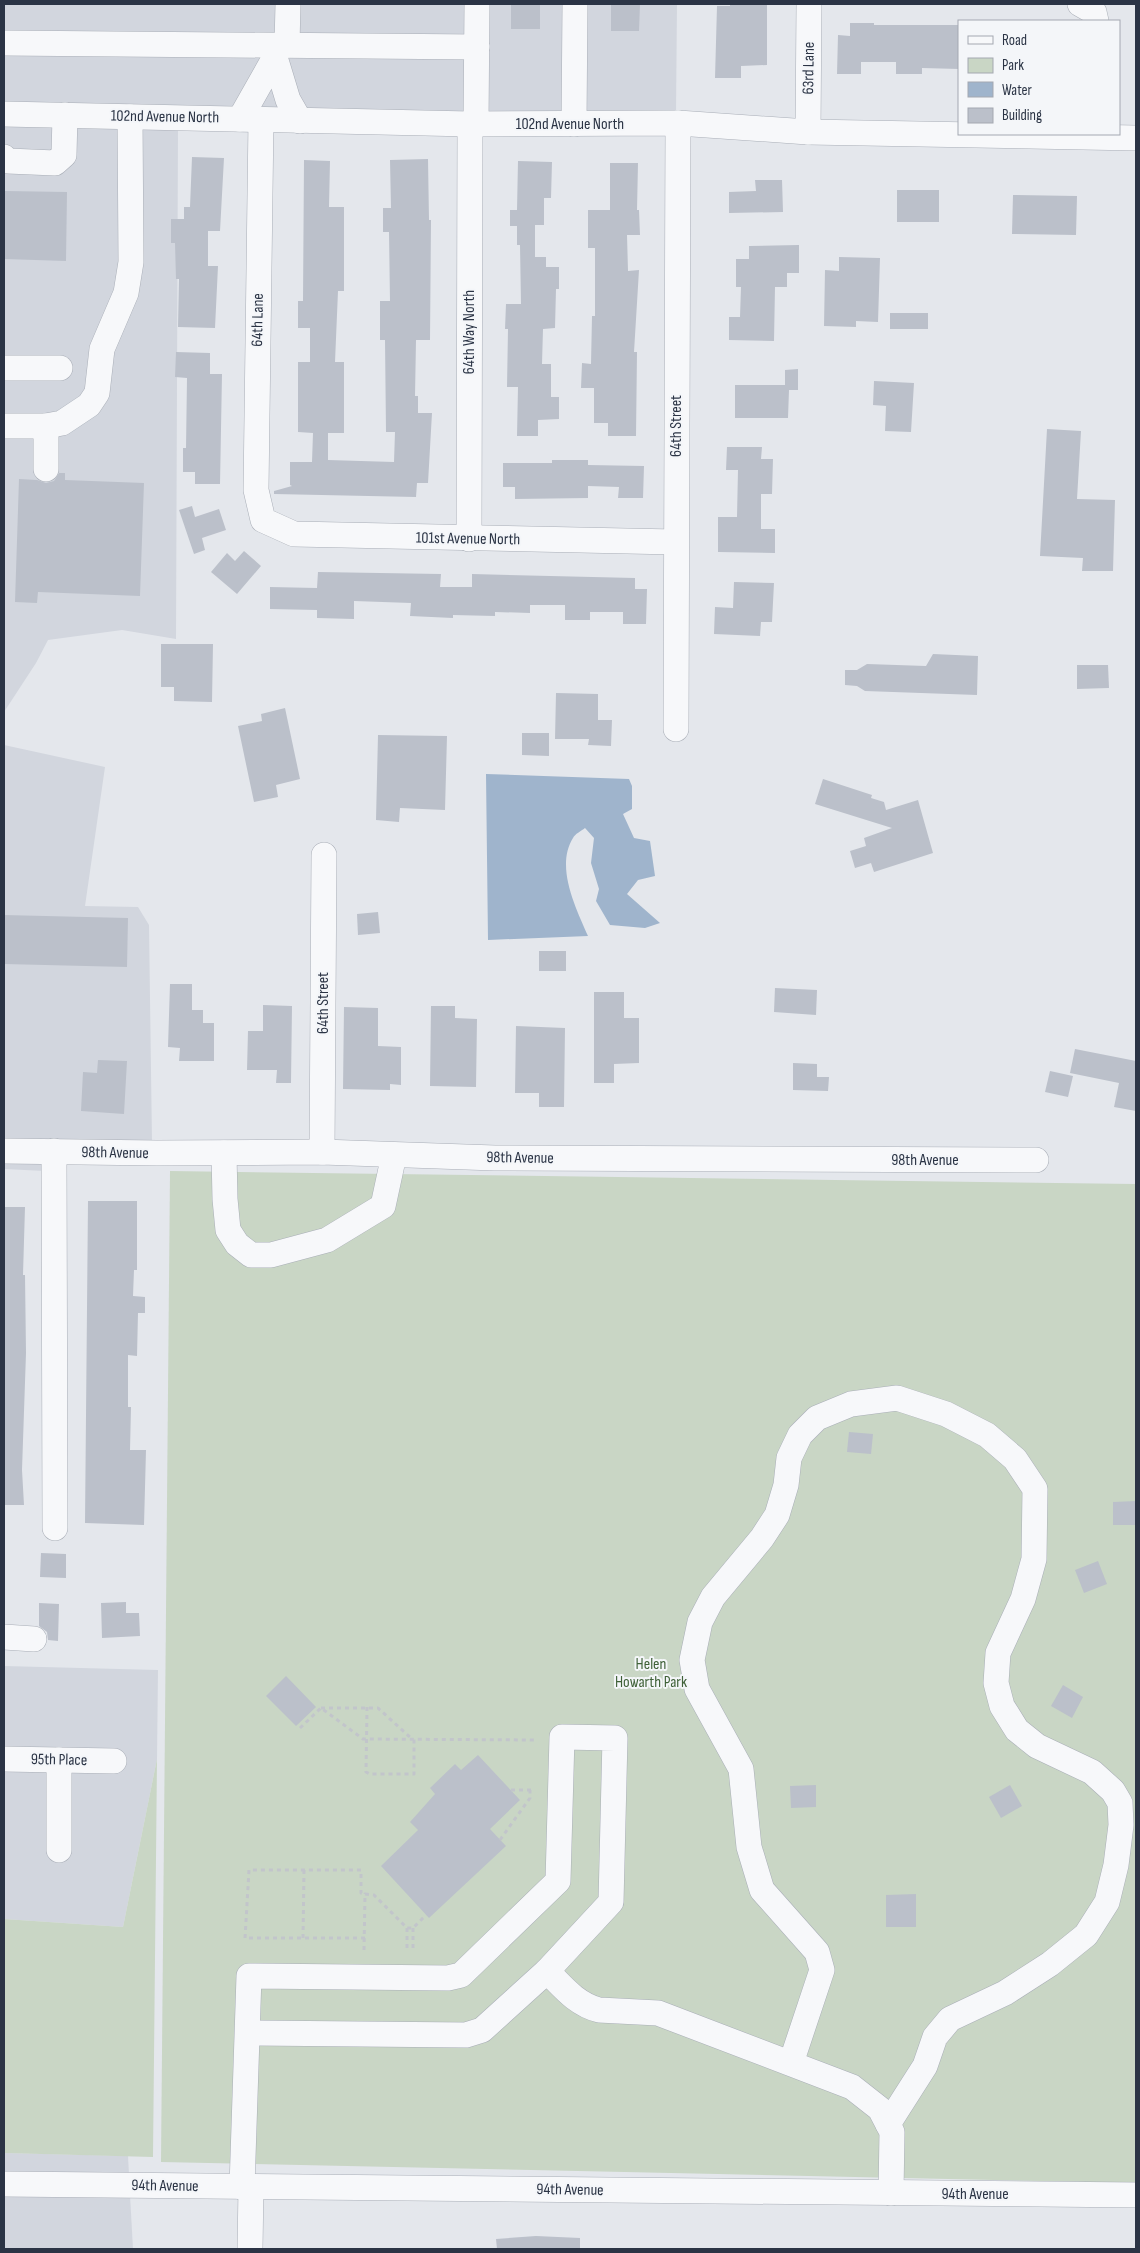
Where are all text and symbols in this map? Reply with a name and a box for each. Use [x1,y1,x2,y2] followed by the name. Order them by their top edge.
[958,20,1120,135] legend
[1002,31,1027,50] text: Road
[799,42,819,94] street label: 63rd Lane
[1002,56,1024,75] text: Park
[1002,81,1033,100] text: Water
[1002,106,1042,125] text: Building
[111,107,219,127] street label: 102nd Avenue North
[516,115,624,134] street label: 102nd Avenue North
[460,290,479,374] street label: 64th Way North
[248,293,268,347] street label: 64th Lane
[667,395,686,457] street label: 64th Street
[416,529,520,549] street label: 101st Avenue North
[314,972,333,1034] street label: 64th Street
[81,1143,149,1163] street label: 98th Avenue
[486,1148,554,1168] street label: 98th Avenue
[891,1151,959,1170] street label: 98th Avenue
[615,1655,687,1692] park label: Helen Howarth Park
[31,1750,87,1770] street label: 95th Place
[131,2176,199,2196] street label: 94th Avenue
[536,2180,604,2200] street label: 94th Avenue
[941,2185,1009,2204] street label: 94th Avenue

